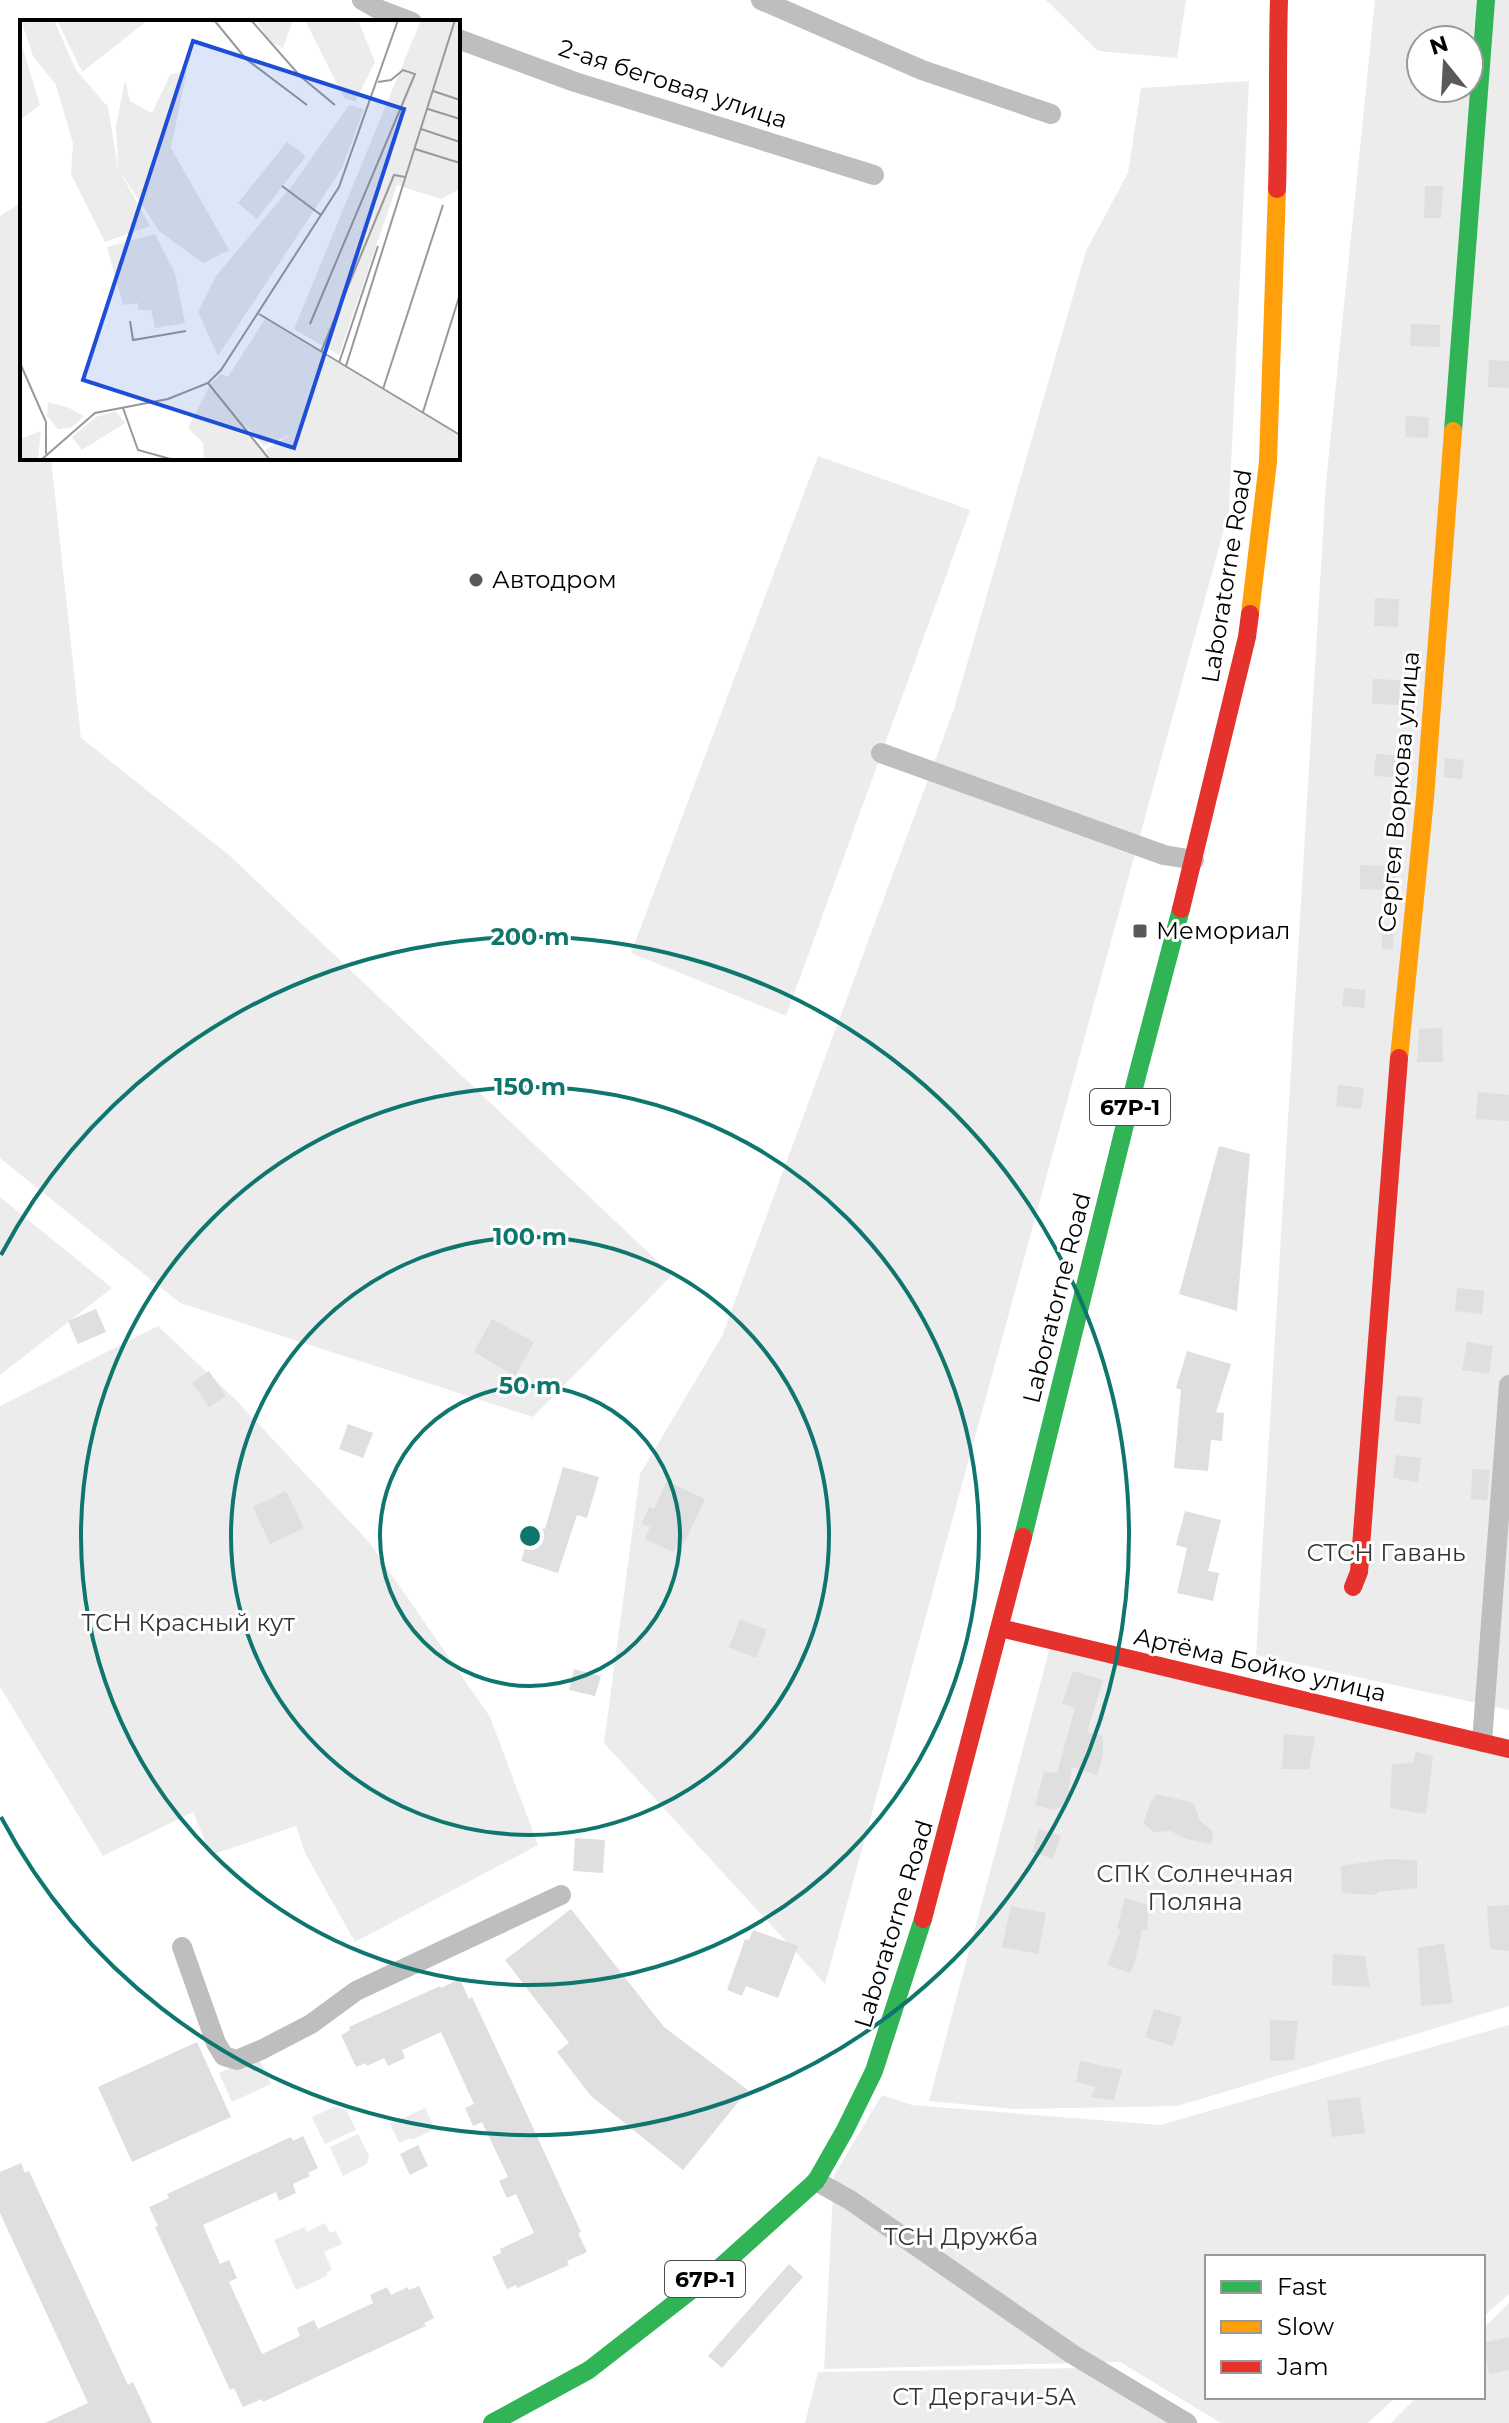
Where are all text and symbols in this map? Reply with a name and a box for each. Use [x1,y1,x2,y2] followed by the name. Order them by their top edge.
[20,20,460,460] inset map
[1405,24,1485,104] north arrow
[1426,30,1452,61] text: N
[555,33,791,134] street label: 2-ая беговая улица
[1195,467,1258,685] street label: Laboratorne Road
[492,565,617,594] place label: Автодром
[467,571,485,589] marker: Автодром
[1372,650,1425,934] street label: Сергея Воркова улица
[1156,916,1290,945] place label: Мемориал
[491,922,569,951] text: 200 m
[1131,922,1149,940] marker: Мемориал
[494,1072,566,1101] text: 150 m
[1090,1089,1170,1125] road number: 67Р-1
[1016,1190,1097,1406] street label: Laboratorne Road
[493,1222,567,1251] text: 100 m
[499,1371,561,1400] text: 50 m
[516,1522,544,1550] centre of rings
[1306,1538,1466,1567] park label: СТСН Гавань
[81,1608,295,1637] park label: ТСН Красный кут
[1131,1621,1389,1708] street label: Артёма Бойко улица
[848,1816,939,2031] street label: Laboratorne Road
[1096,1859,1294,1916] park label: СПК Солнечная Поляна
[884,2222,1038,2251] park label: ТСН Дружба
[1205,2255,1485,2399] legend
[665,2261,745,2297] road number: 67Р-1
[1277,2272,1328,2301] text: Fast
[1277,2312,1334,2341] text: Slow
[1276,2352,1329,2381] text: Jam
[892,2382,1076,2411] park label: СТ Дергачи-5А

